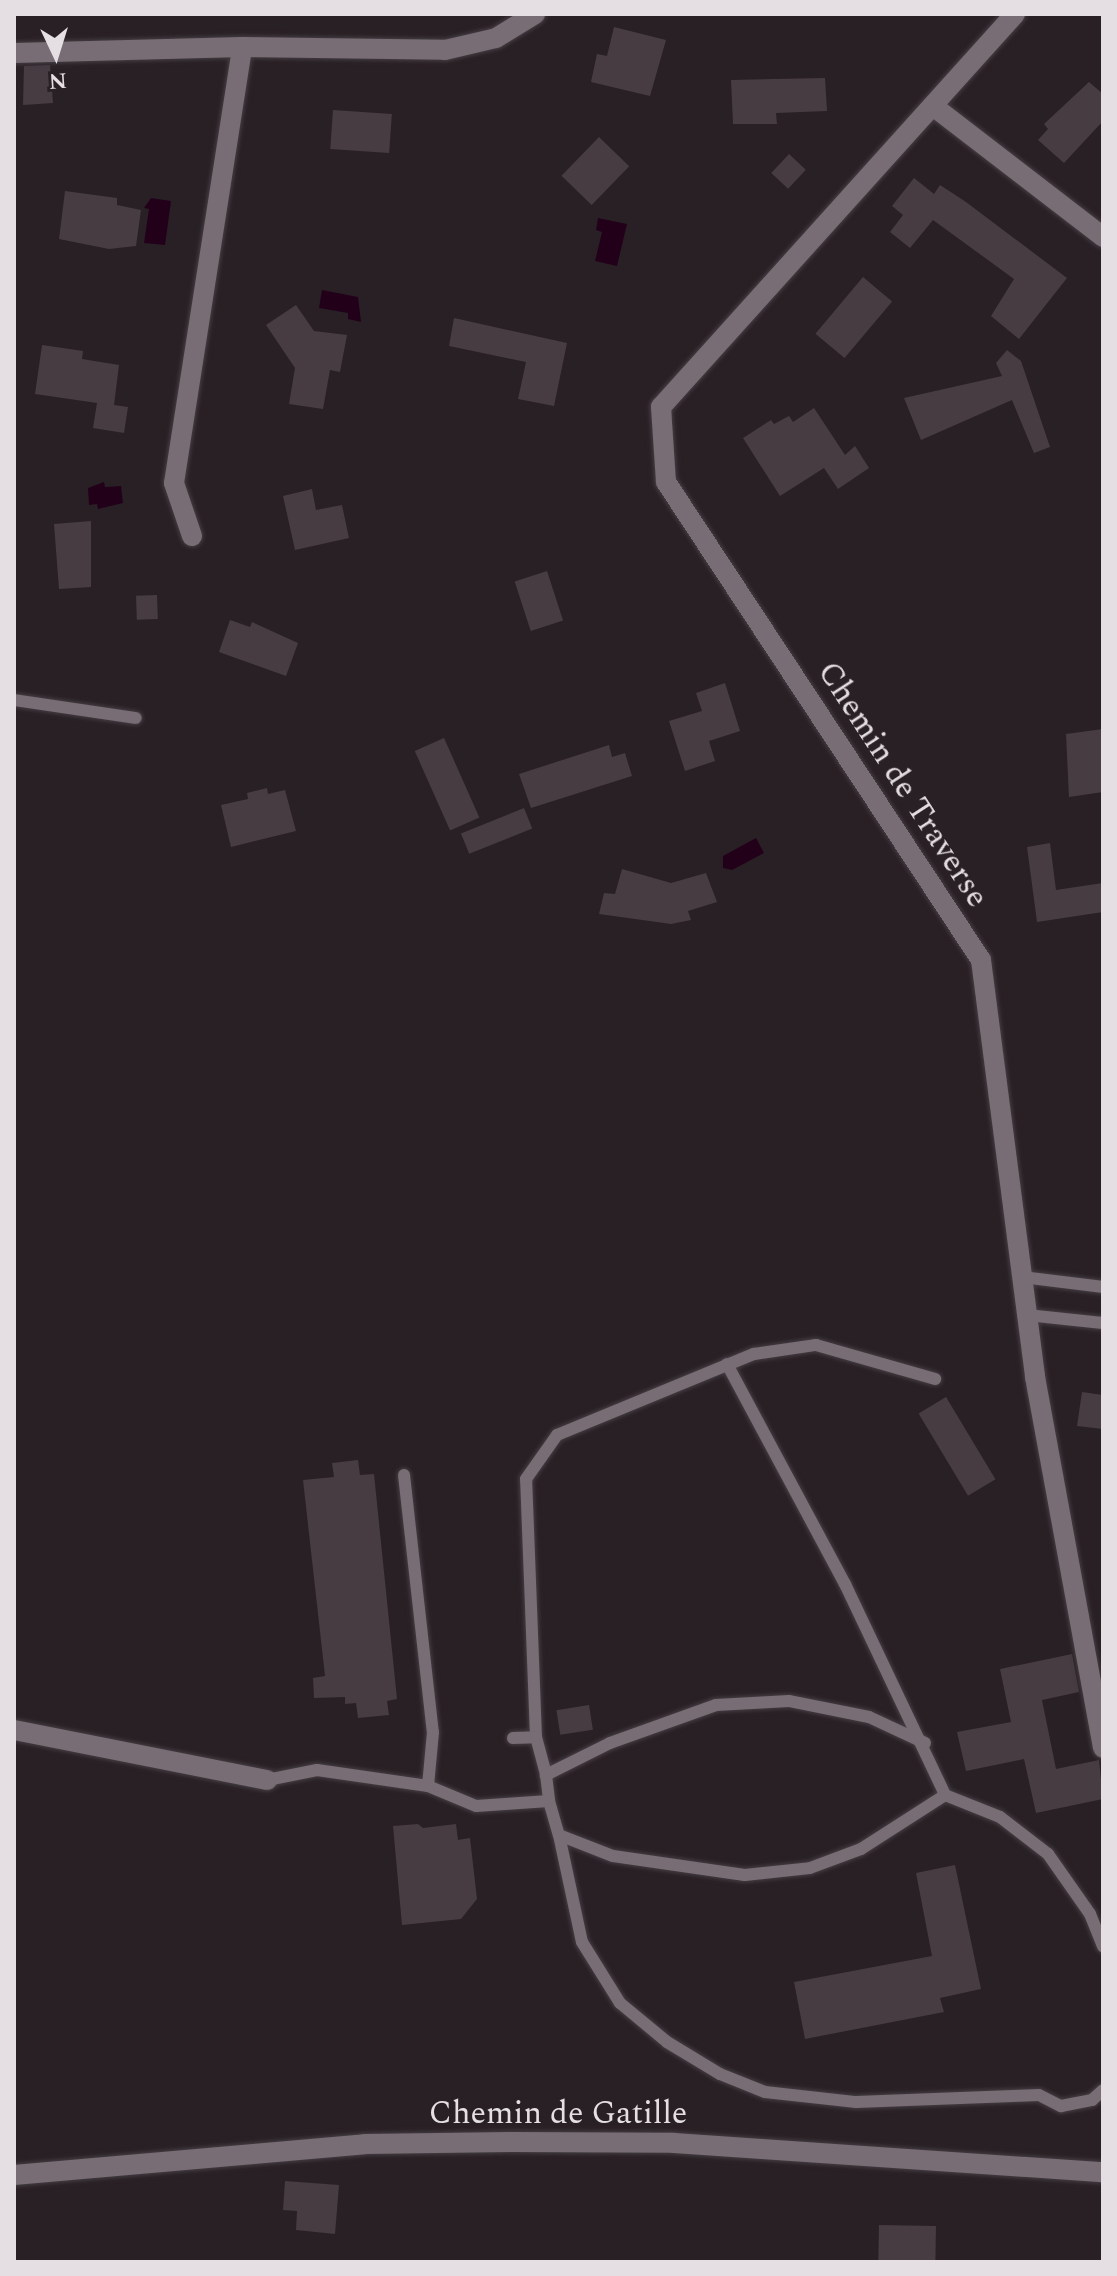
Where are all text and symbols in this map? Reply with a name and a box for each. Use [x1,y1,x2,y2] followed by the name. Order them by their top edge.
[16,16,96,96] north arrow
[48,63,68,98] text: N
[808,655,996,915] street label: Chemin de Traverse
[429,2095,687,2133] street label: Chemin de Gatille

